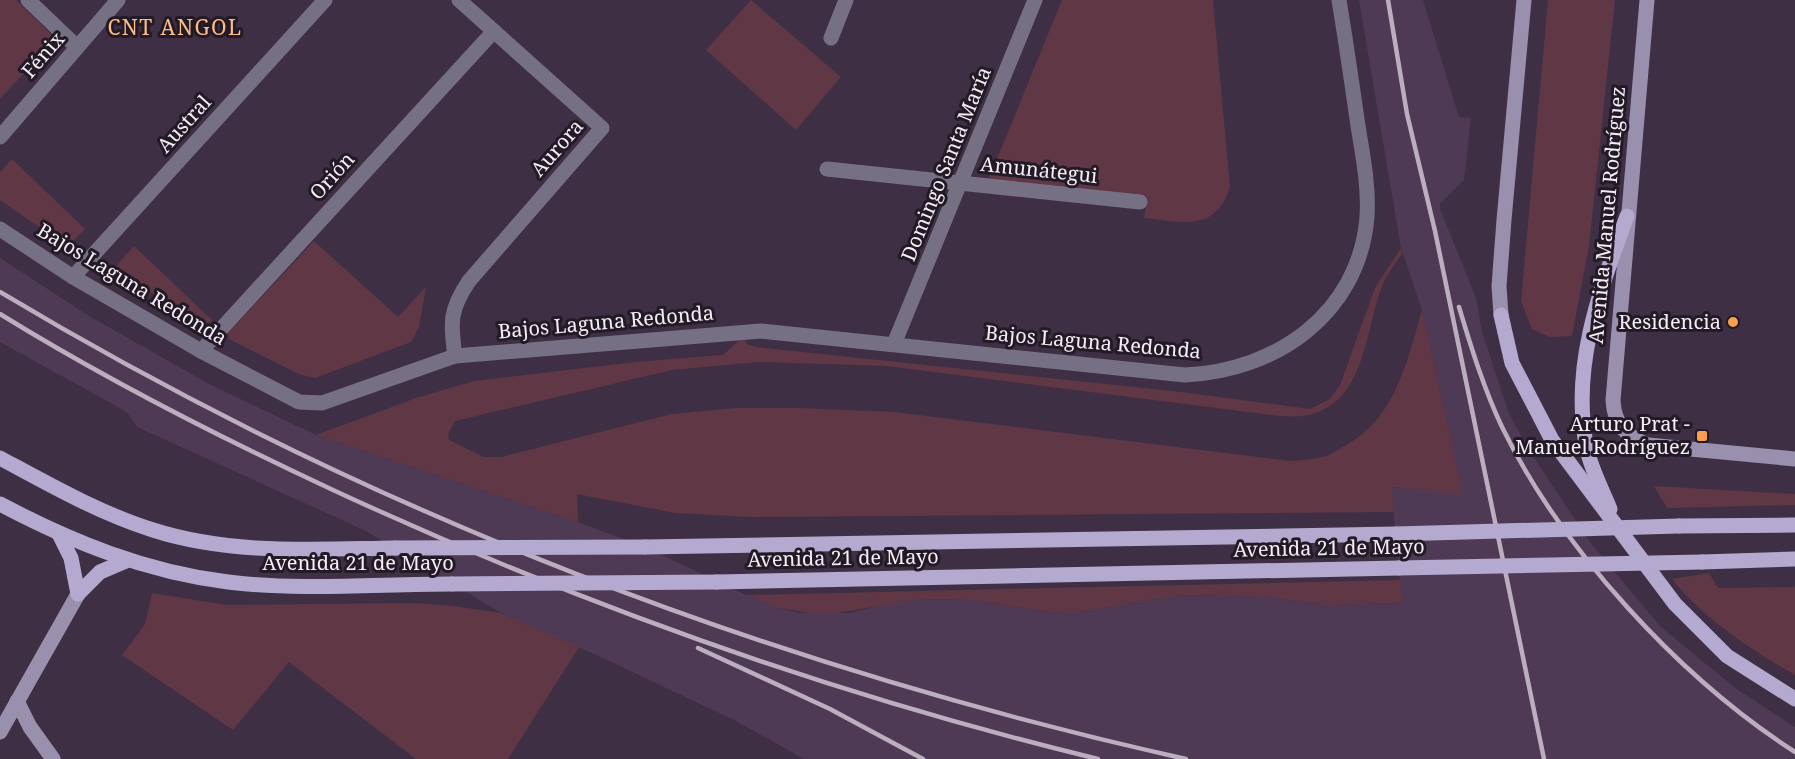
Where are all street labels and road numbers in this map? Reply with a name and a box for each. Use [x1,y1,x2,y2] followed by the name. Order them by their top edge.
[15,26,70,83] street label: Fénix
[894,63,997,265] street label: Domingo Santa María
[1582,85,1631,345] street label: Avenida Manuel Rodríguez
[151,89,217,158] street label: Austral
[524,113,589,182] street label: Aurora
[303,146,360,205] street label: Orión
[979,150,1099,189] street label: Amunátegui
[32,216,232,351] street label: Bajos Laguna Redonda
[497,299,715,344] street label: Bajos Laguna Redonda
[984,319,1202,364] street label: Bajos Laguna Redonda
[1233,532,1425,563] street label: Avenida 21 de Mayo
[747,542,939,573] street label: Avenida 21 de Mayo
[262,549,454,576] street label: Avenida 21 de Mayo

